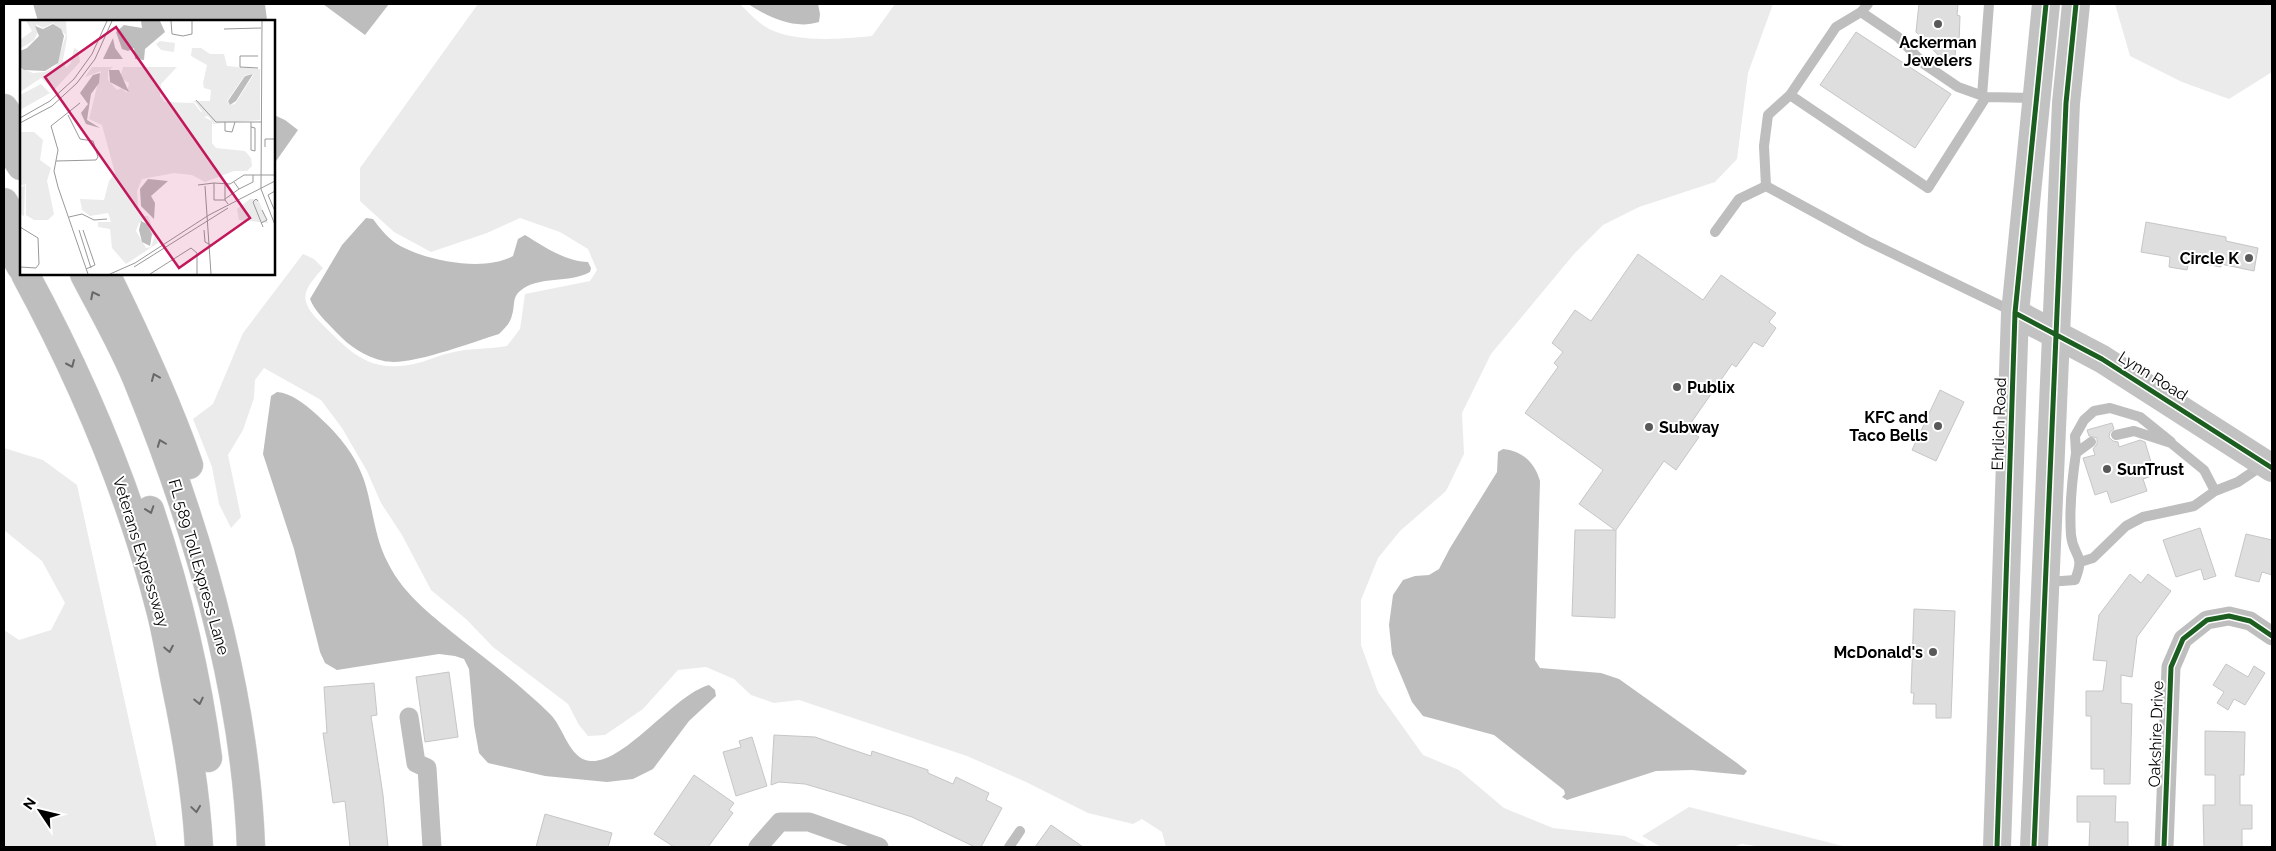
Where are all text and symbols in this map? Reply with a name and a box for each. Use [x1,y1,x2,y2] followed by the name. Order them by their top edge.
[1932,18,1944,30] marker: Ackerman Jewelers
[20,20,275,275] inset map
[1899,33,1977,70] place label: Ackerman Jewelers
[2180,249,2239,268] place label: Circle K
[2243,252,2255,264] marker: Circle K
[90,291,100,300] one-way arrow
[2115,347,2191,405] street label: Lynn Road
[65,359,75,368] one-way arrow
[151,373,162,382] one-way arrow
[1988,377,2010,471] street label: Ehrlich Road
[1687,378,1735,397] place label: Publix
[1671,381,1683,393] marker: Publix
[1849,408,1928,445] place label: KFC and Taco Bells
[1659,418,1720,437] place label: Subway
[1932,420,1944,432] marker: KFC and Taco Bells
[1643,421,1655,433] marker: Subway
[157,439,167,448] one-way arrow
[2117,460,2184,479] place label: SunTrust
[2101,463,2113,475] marker: SunTrust
[109,474,173,630] street label: Veterans Expressway
[165,477,233,657] street label: FL 589 Toll Express Lane
[144,506,154,514] one-way arrow
[1833,643,1923,662] place label: McDonald's
[163,645,173,654] one-way arrow
[1927,646,1939,658] marker: McDonald's
[2145,680,2167,788] street label: Oakshire Drive
[193,697,204,706] one-way arrow
[15,786,65,836] north arrow
[20,795,39,813] text: N
[190,805,200,814] one-way arrow

